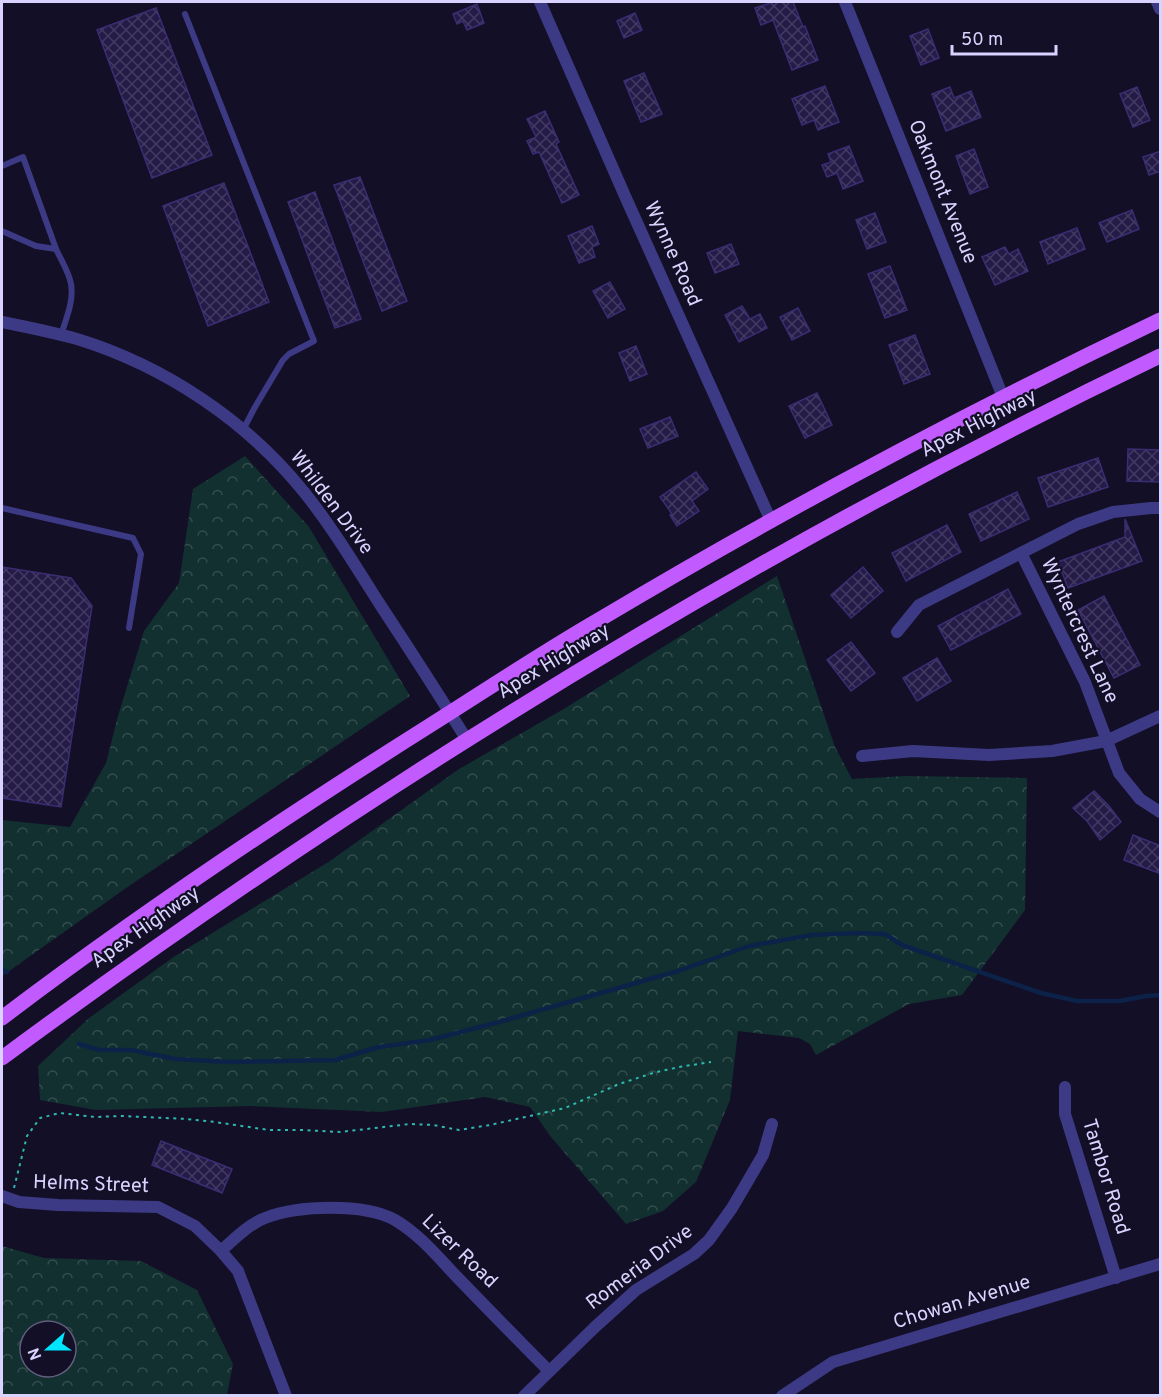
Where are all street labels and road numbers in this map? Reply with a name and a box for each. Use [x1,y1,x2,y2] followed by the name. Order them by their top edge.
[901,116,983,268] street label: Oakmont Avenue
[637,197,707,311] street label: Wynne Road
[917,384,1041,464] street label: Apex Highway
[283,446,379,560] street label: Whilden Drive
[1034,554,1124,708] street label: Wyntercrest Lane
[493,618,615,706] street label: Apex Highway
[87,881,205,975] street label: Apex Highway
[1075,1116,1135,1238] street label: Tambor Road
[33,1170,149,1200] street label: Helms Street
[415,1209,503,1295] street label: Lizer Road
[581,1219,699,1317] street label: Romeria Drive
[890,1270,1034,1336] street label: Chowan Avenue

